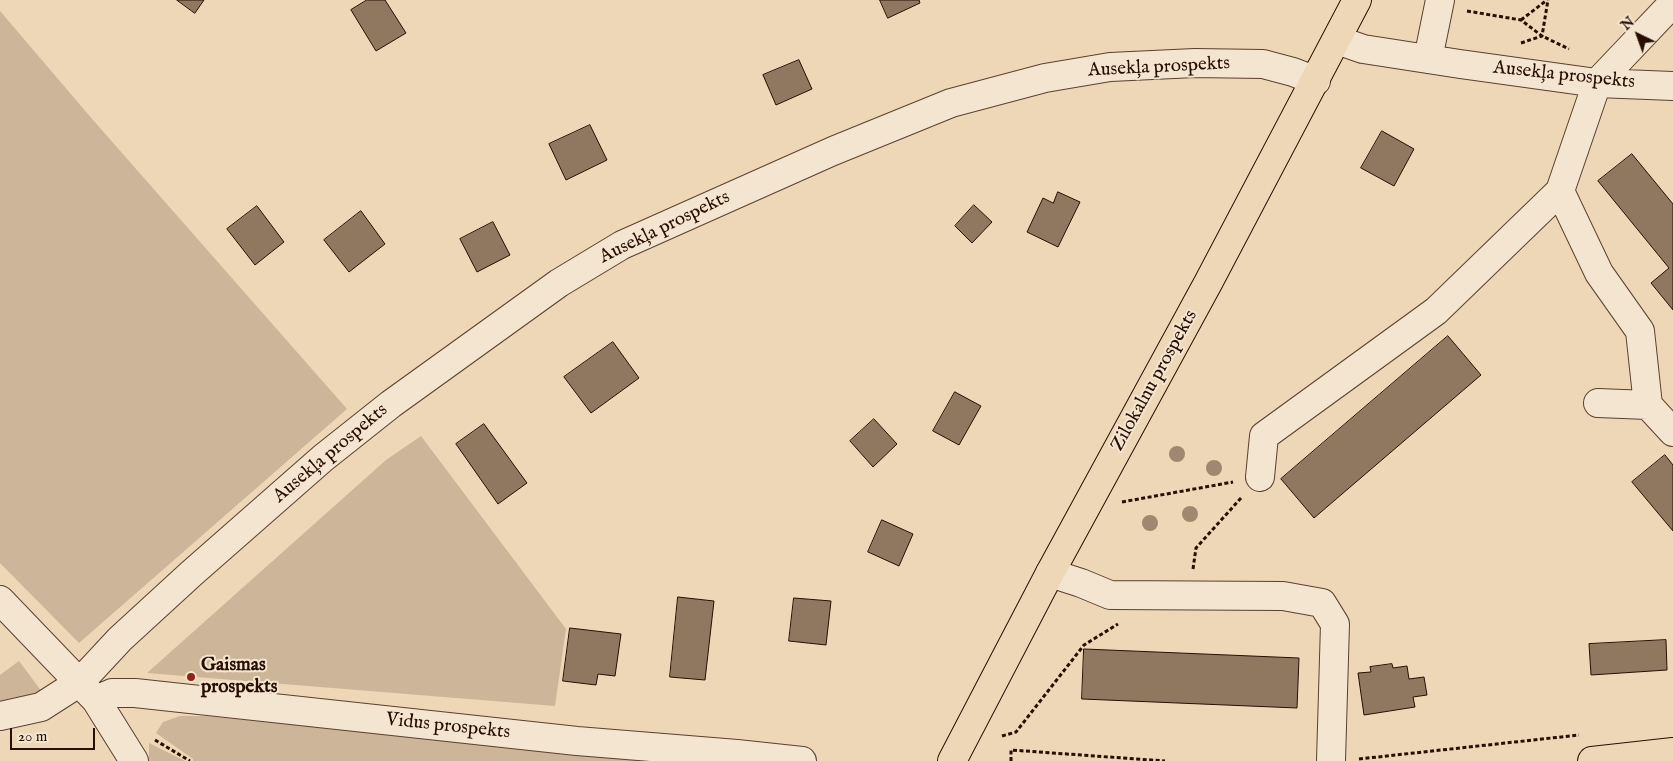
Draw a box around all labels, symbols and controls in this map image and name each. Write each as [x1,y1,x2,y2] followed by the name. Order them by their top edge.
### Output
[1613,10,1663,60] north arrow
[1617,13,1638,35] text: N
[1087,53,1231,83] street label: Ausekļa prospekts
[1492,57,1636,95] street label: Ausekļa prospekts
[596,187,734,269] street label: Ausekļa prospekts
[1107,306,1203,456] street label: Zilokalnu prospekts
[269,400,393,508] street label: Ausekļa prospekts
[201,655,278,699] place label: Gaismas prospekts
[185,671,197,683] marker: Gaismas prospekts
[385,709,511,745] street label: Vidus prospekts
[12,718,98,750] scale bar
[18,727,47,746] text: 20 m

